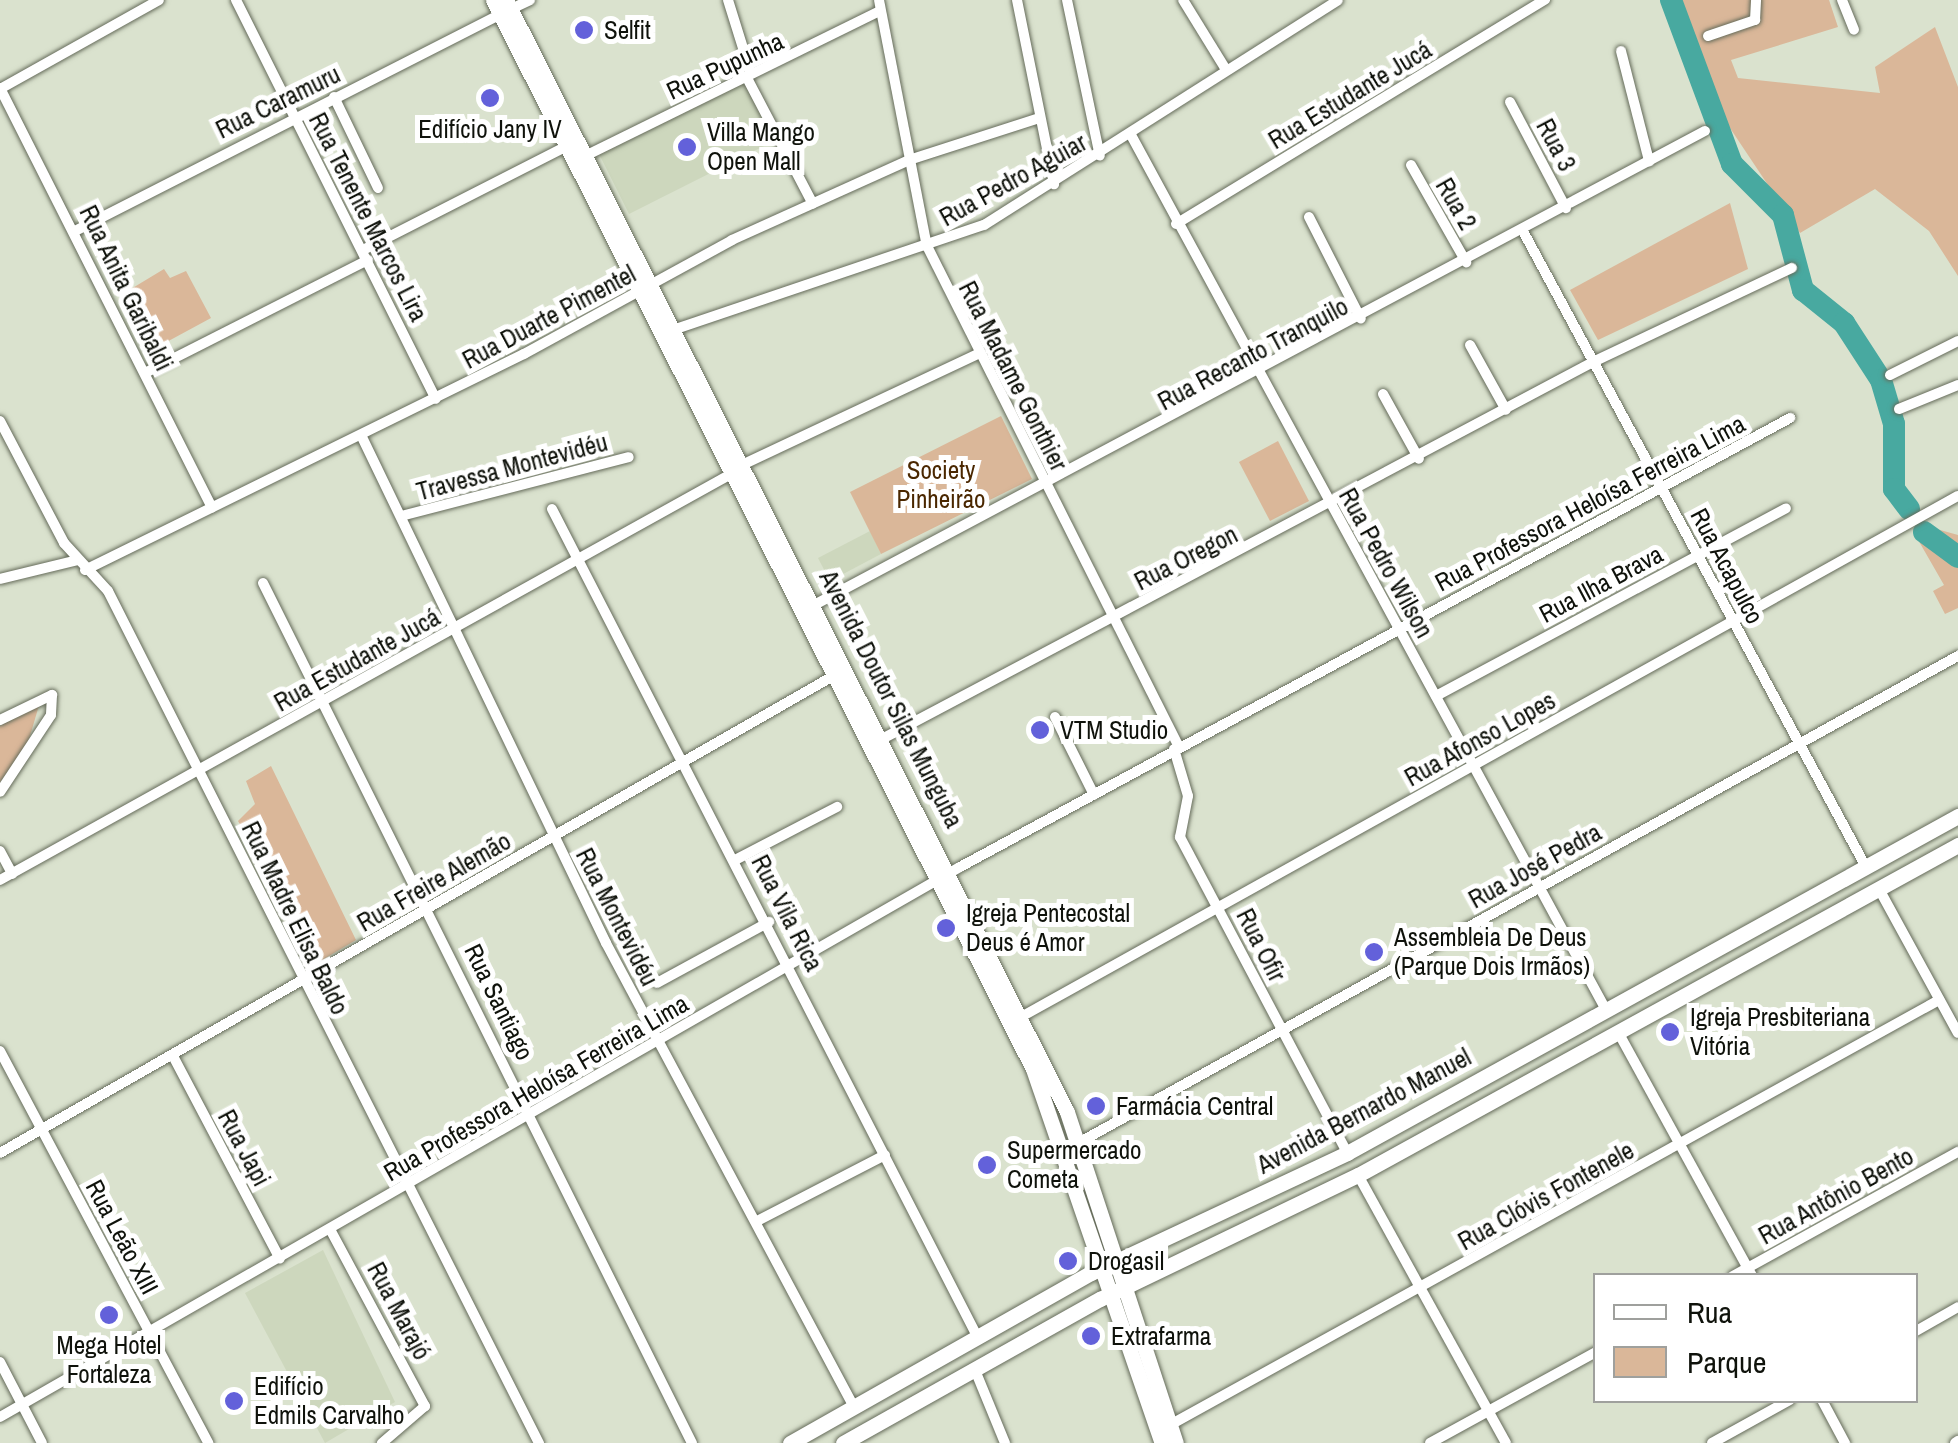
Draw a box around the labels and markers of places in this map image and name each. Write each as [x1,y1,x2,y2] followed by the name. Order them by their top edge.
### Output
[604,15,651,45] place label: Selfit
[573,19,595,41] marker: Selfit
[479,87,501,109] marker: Edifício Jany IV
[418,114,562,144] place label: Edifício Jany IV
[707,118,815,177] place label: Villa Mango Open Mall
[676,136,698,158] marker: Villa Mango Open Mall
[1060,715,1168,745] place label: VTM Studio
[1029,719,1051,741] marker: VTM Studio
[966,899,1130,958] place label: Igreja Pentecostal Deus é Amor
[935,917,957,939] marker: Igreja Pentecostal Deus é Amor
[1394,923,1590,982] place label: Assembleia De Deus (Parque Dois Irmãos)
[1363,941,1385,963] marker: Assembleia De Deus (Parque Dois Irmãos)
[1690,1003,1870,1062] place label: Igreja Presbiteriana Vitória
[1659,1021,1681,1043] marker: Igreja Presbiteriana Vitória
[1116,1091,1273,1121] place label: Farmácia Central
[1085,1095,1107,1117] marker: Farmácia Central
[1007,1136,1141,1195] place label: Supermercado Cometa
[976,1154,998,1176] marker: Supermercado Cometa
[1088,1246,1164,1276] place label: Drogasil
[1057,1250,1079,1272] marker: Drogasil
[98,1304,120,1326] marker: Mega Hotel Fortaleza
[1111,1321,1211,1351] place label: Extrafarma
[1080,1325,1102,1347] marker: Extrafarma
[57,1331,161,1390] place label: Mega Hotel Fortaleza
[254,1372,404,1431] place label: Edifício Edmils Carvalho
[223,1390,245,1412] marker: Edifício Edmils Carvalho

